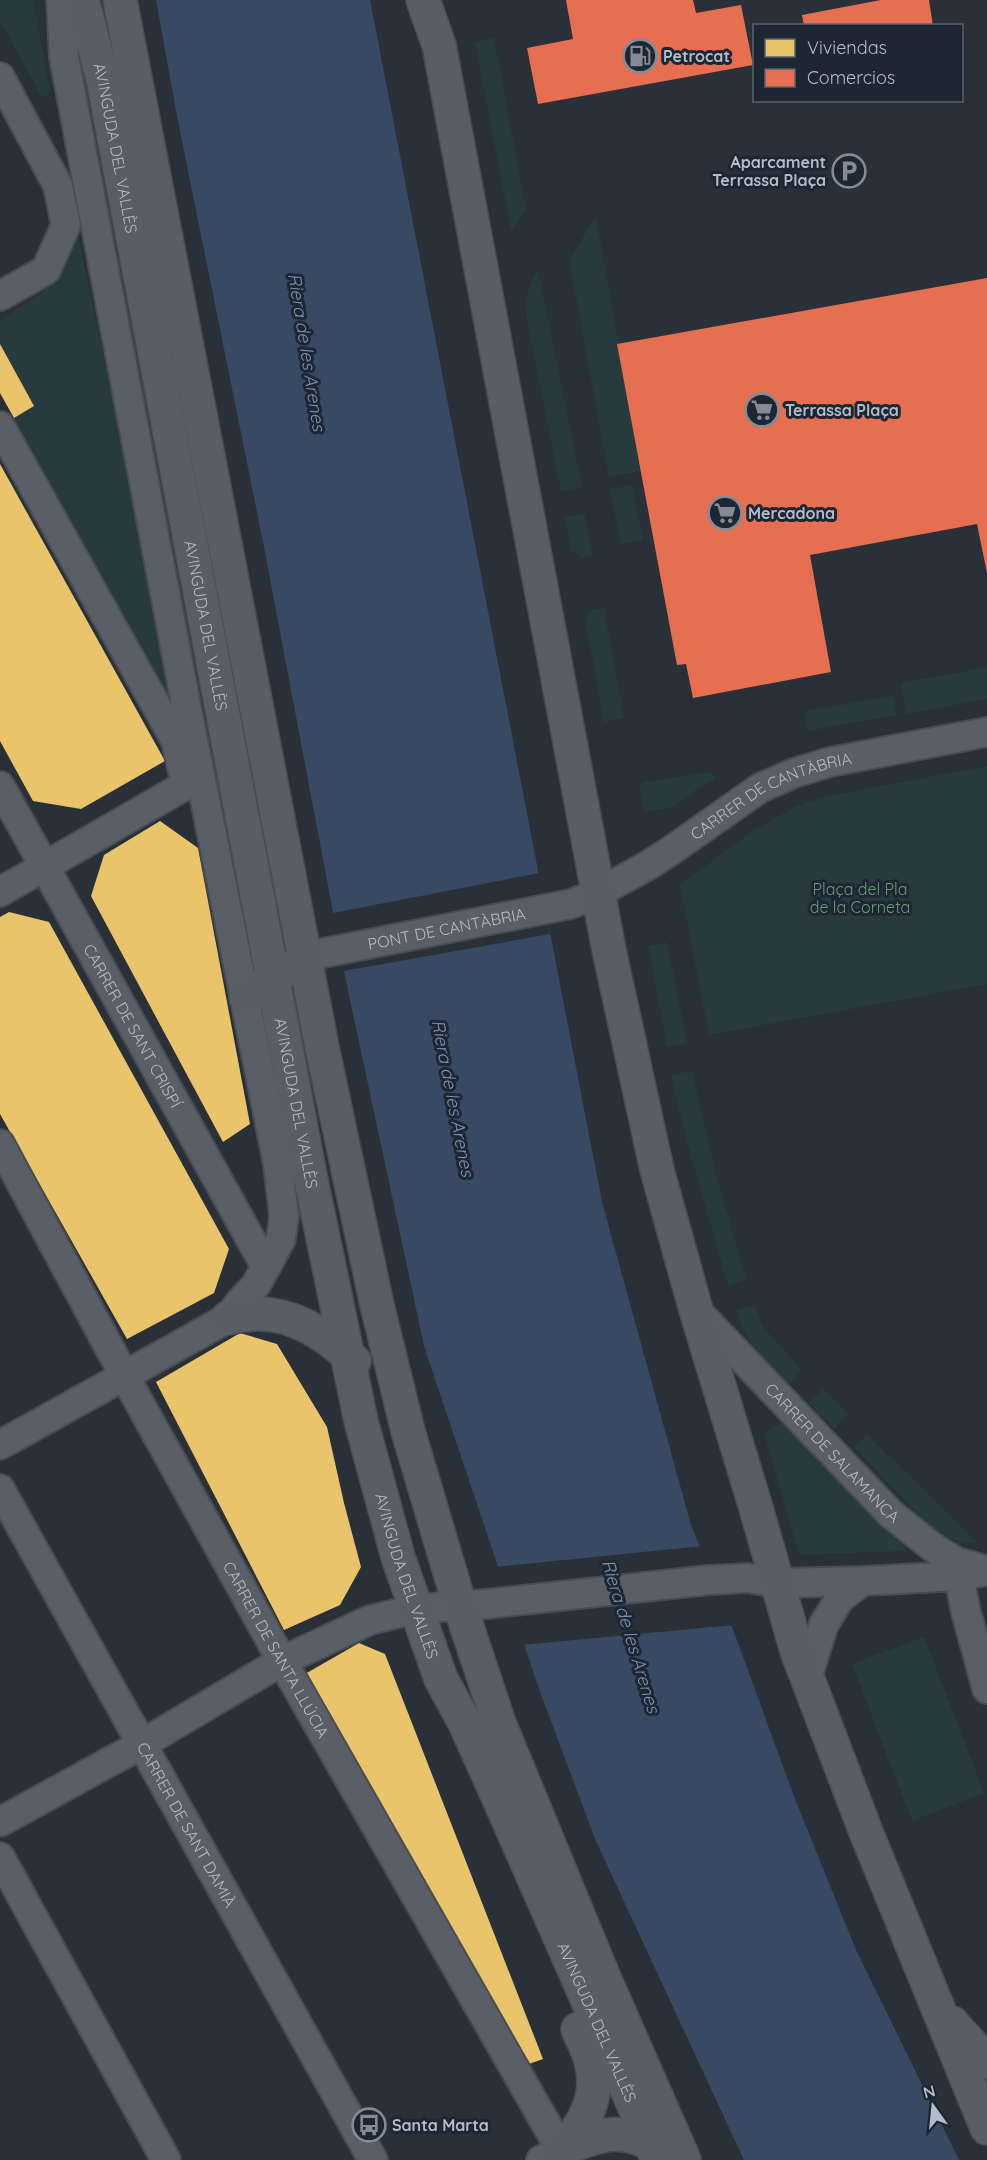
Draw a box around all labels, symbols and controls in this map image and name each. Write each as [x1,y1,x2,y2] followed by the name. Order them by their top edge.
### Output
[753,24,963,102] legend
[807,36,887,59] text: Viviendas
[622,38,658,74] fuel station icon: Petrocat
[663,46,730,66] place label: Petrocat
[89,61,142,235] street label: AVINGUDA DEL VALLÈS
[807,66,895,89] text: Comercios
[712,152,826,190] place label: Aparcament Terrassa Plaça
[831,153,867,189] parking icon: Aparcament Terrassa Plaça
[283,271,331,434] water label: Riera de les Arenes
[744,392,780,428] supermarket icon: Terrassa Plaça
[785,400,899,420] place label: Terrassa Plaça
[707,495,743,531] supermarket icon: Mercadona
[748,503,835,523] place label: Mercadona
[180,539,232,712] street label: AVINGUDA DEL VALLÈS
[686,748,853,844] street label: CARRER DE CANTÀBRIA
[810,879,910,917] park label: Plaça del Pla de la Corneta
[366,903,527,954] street label: PONT DE CANTÀBRIA
[79,940,186,1112] street label: CARRER DE SANT CRISPÍ
[271,1016,323,1190] street label: AVINGUDA DEL VALLÈS
[426,1018,480,1180] water label: Riera de les Arenes
[761,1379,904,1527] street label: CARRER DE SALAMANCA
[371,1491,443,1661] street label: AVINGUDA DEL VALLÈS
[597,1556,666,1717] water label: Riera de les Arenes
[219,1558,334,1741] street label: CARRER DE SANTA LLÚCIA
[133,1739,240,1911] street label: CARRER DE SANT DAMIÀ
[553,1939,641,2105] street label: AVINGUDA DEL VALLÈS
[903,2076,963,2136] north arrow
[921,2080,937,2103] text: N
[351,2107,387,2143] bus stop icon: Santa Marta
[392,2115,489,2135] place label: Santa Marta

